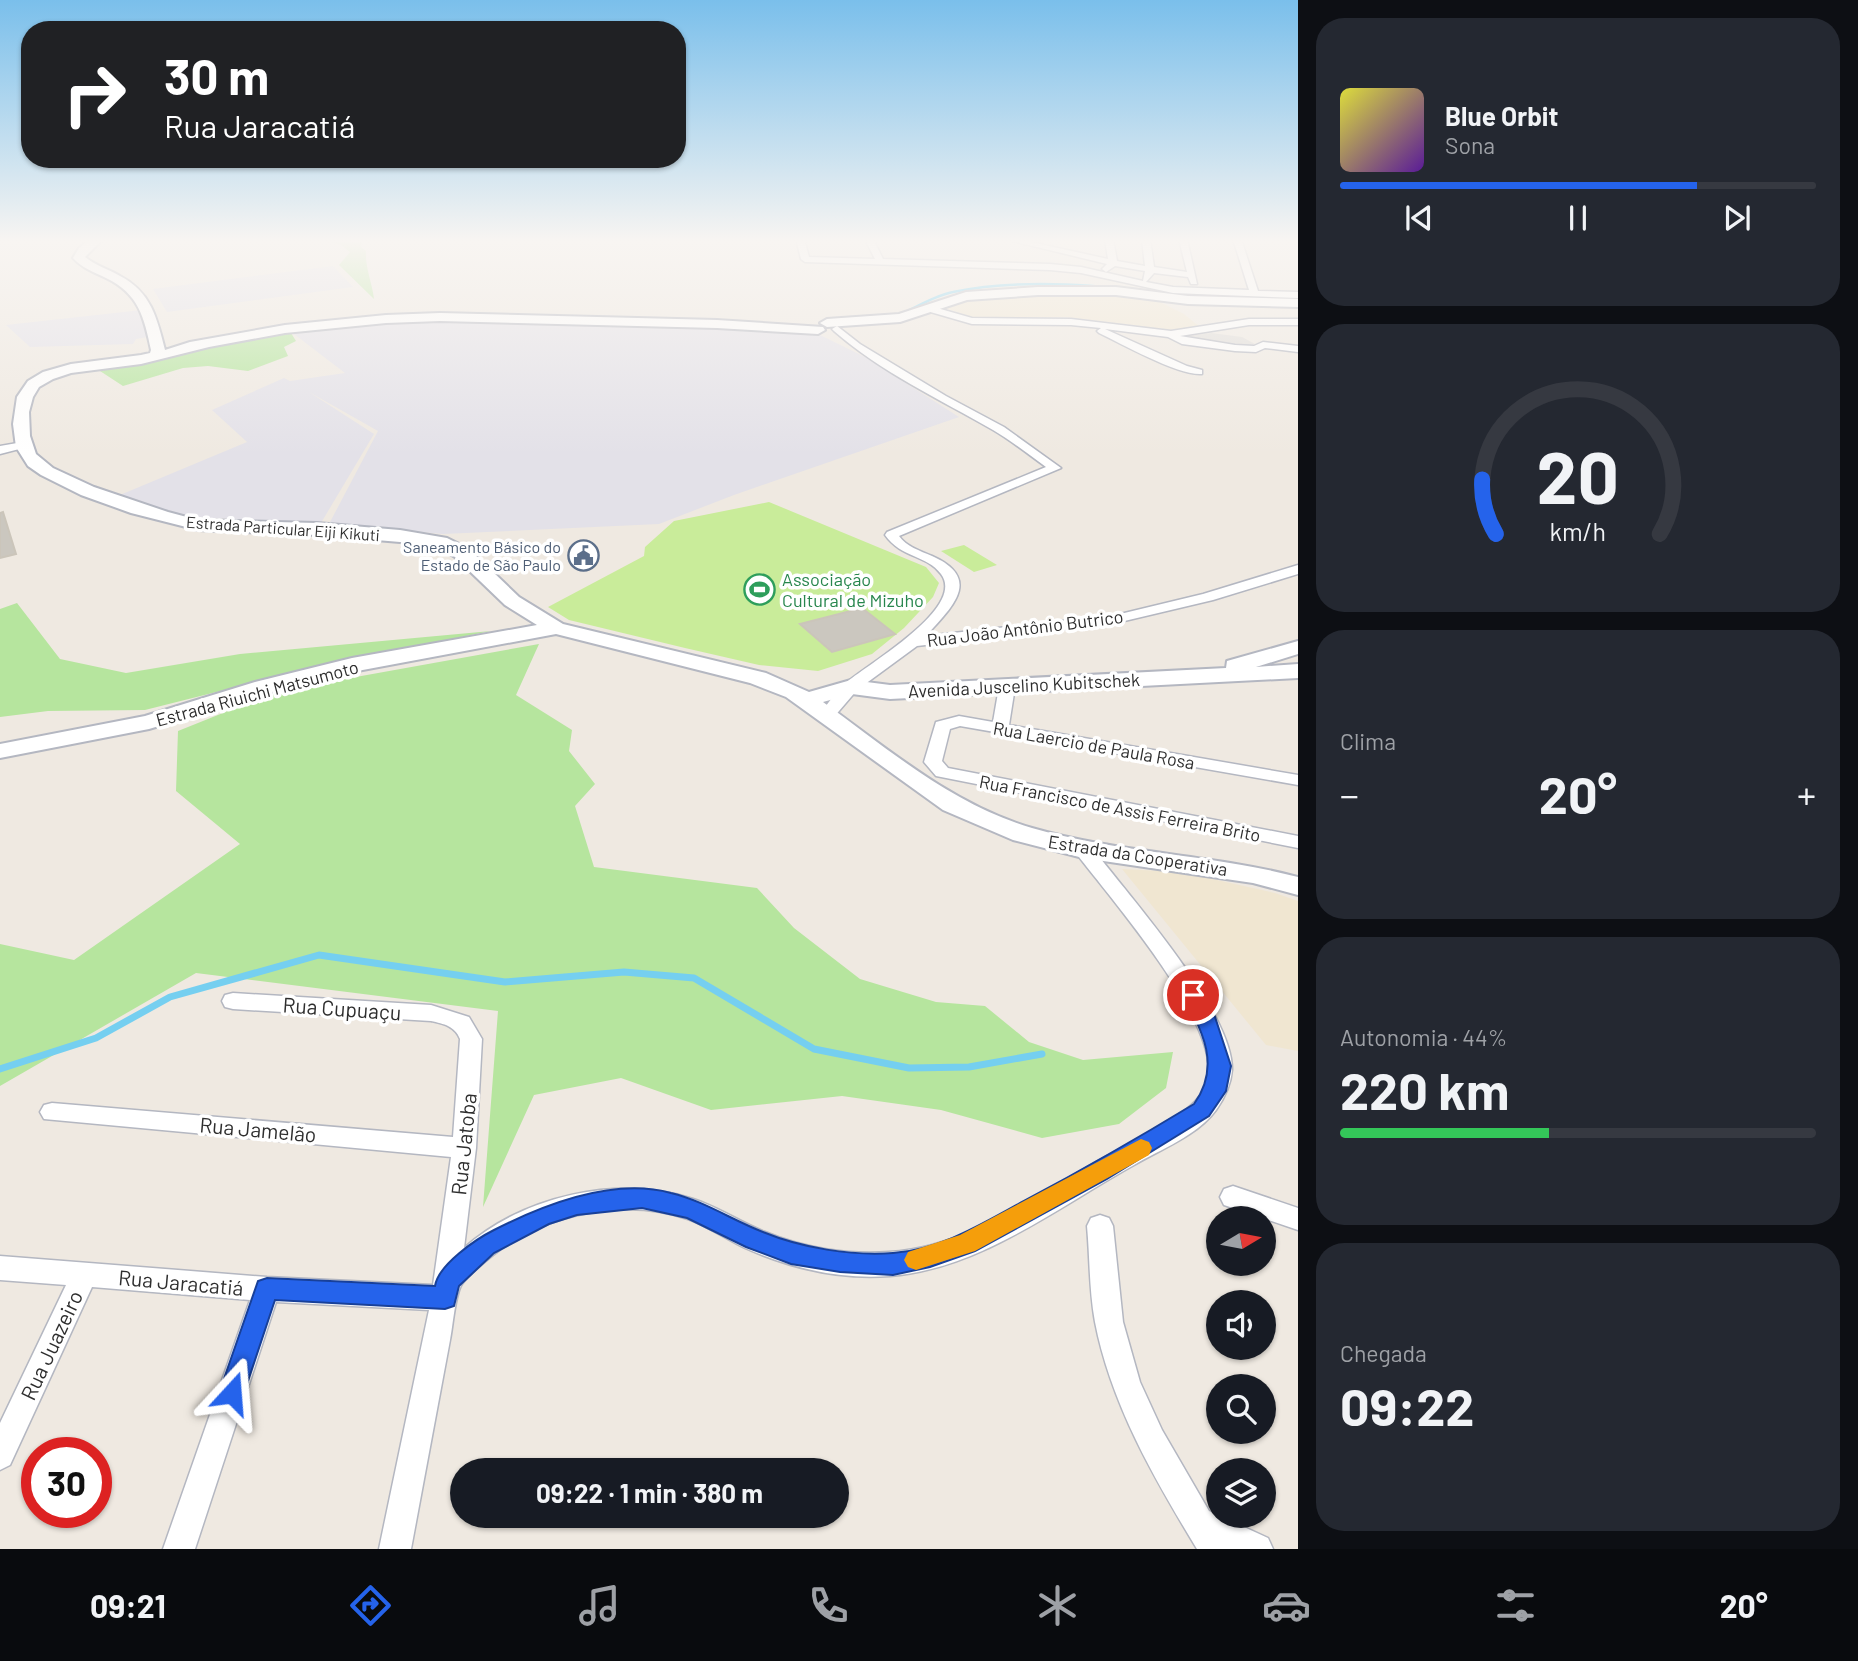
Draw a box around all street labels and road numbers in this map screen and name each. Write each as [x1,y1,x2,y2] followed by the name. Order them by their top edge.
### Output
[186,512,380,544] street label: Estrada Particular Eiji Kikuti
[925,605,1125,651] street label: Rua João Antônio Butrico
[153,655,361,731] street label: Estrada Riuichi Matsumoto
[907,668,1141,702] street label: Avenida Juscelino Kubitschek
[991,716,1197,774] street label: Rua Laercio de Paula Rosa
[977,770,1263,846] street label: Rua Francisco de Assis Ferreira Brito
[1047,830,1229,880] street label: Estrada da Cooperativa
[282,991,402,1025] street label: Rua Cupuaçu
[445,1092,481,1196] street label: Rua Jatoba
[199,1111,317,1147] street label: Rua Jamelão
[117,1264,245,1300] street label: Rua Jaracatiá
[15,1286,87,1404] street label: Rua Juazeiro

